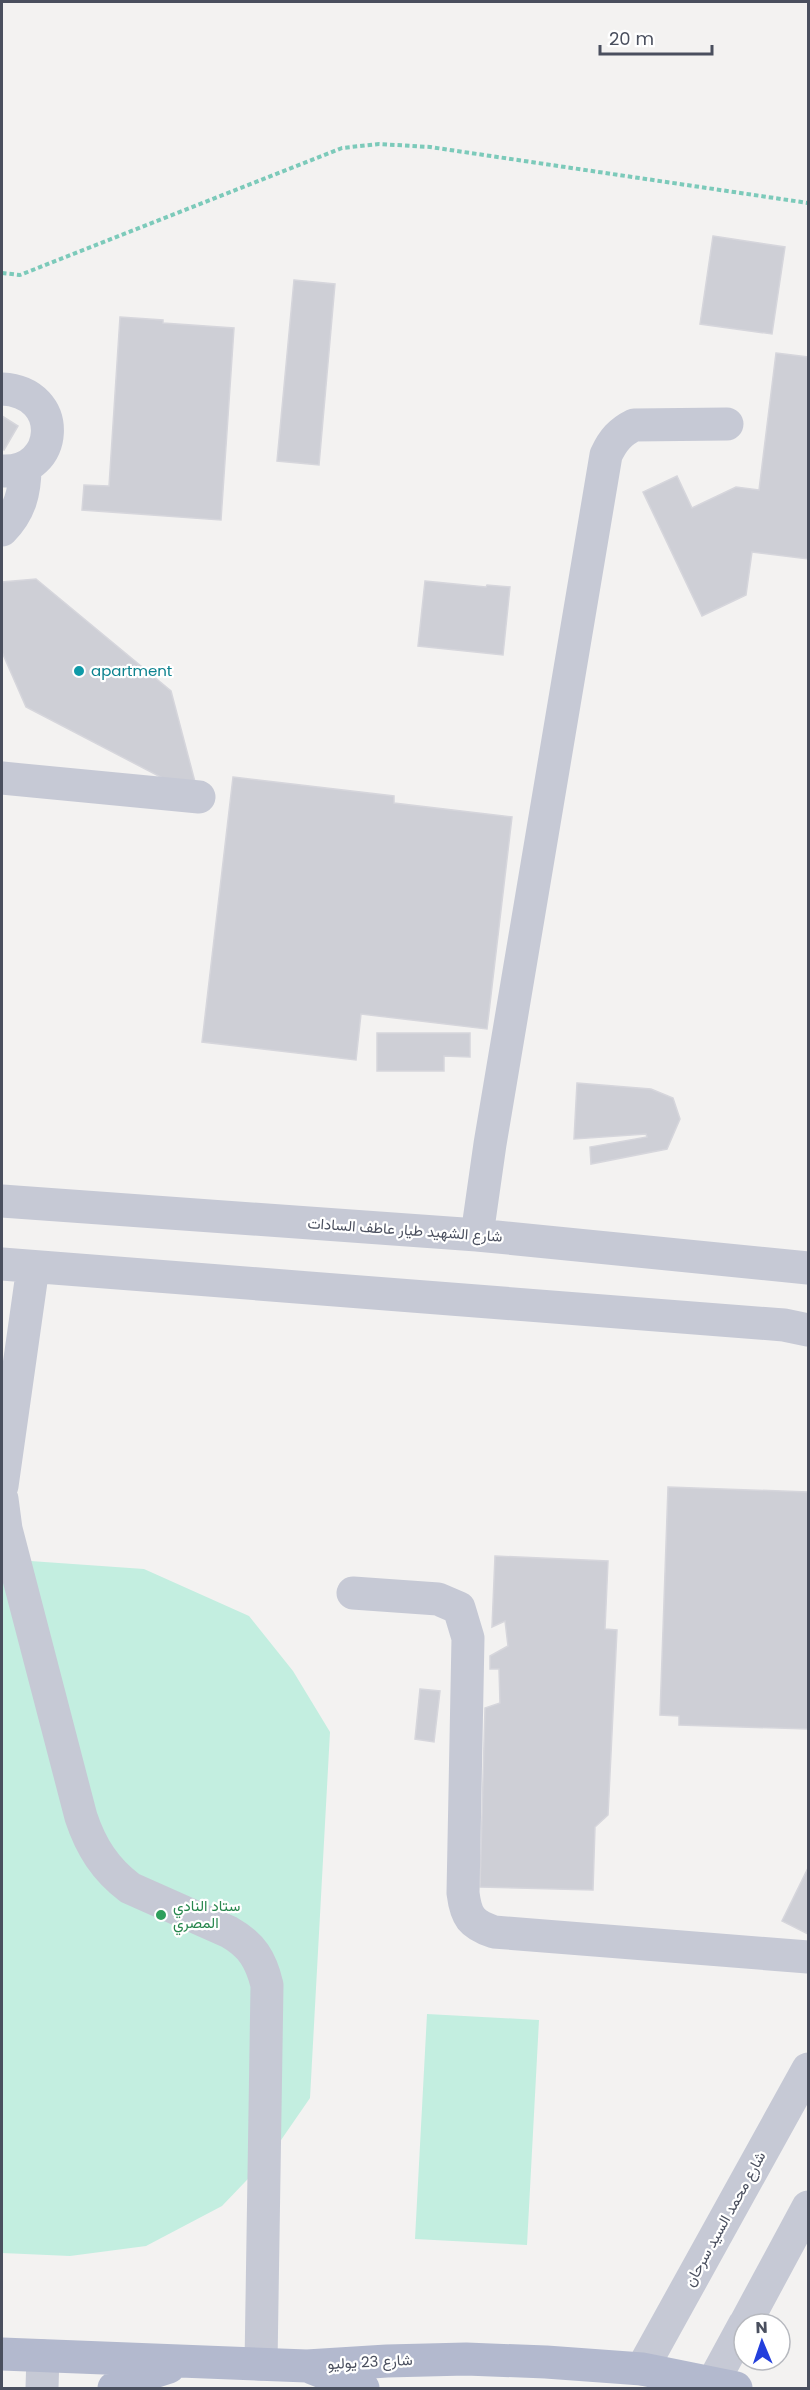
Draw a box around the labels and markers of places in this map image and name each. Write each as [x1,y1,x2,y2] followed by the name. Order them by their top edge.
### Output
[91,660,172,681] place label: apartment
[72,664,86,678] marker: apartment
[173,1895,240,1936] place label: ستاد النادي المصري
[154,1908,168,1922] marker: ستاد النادي المصري

